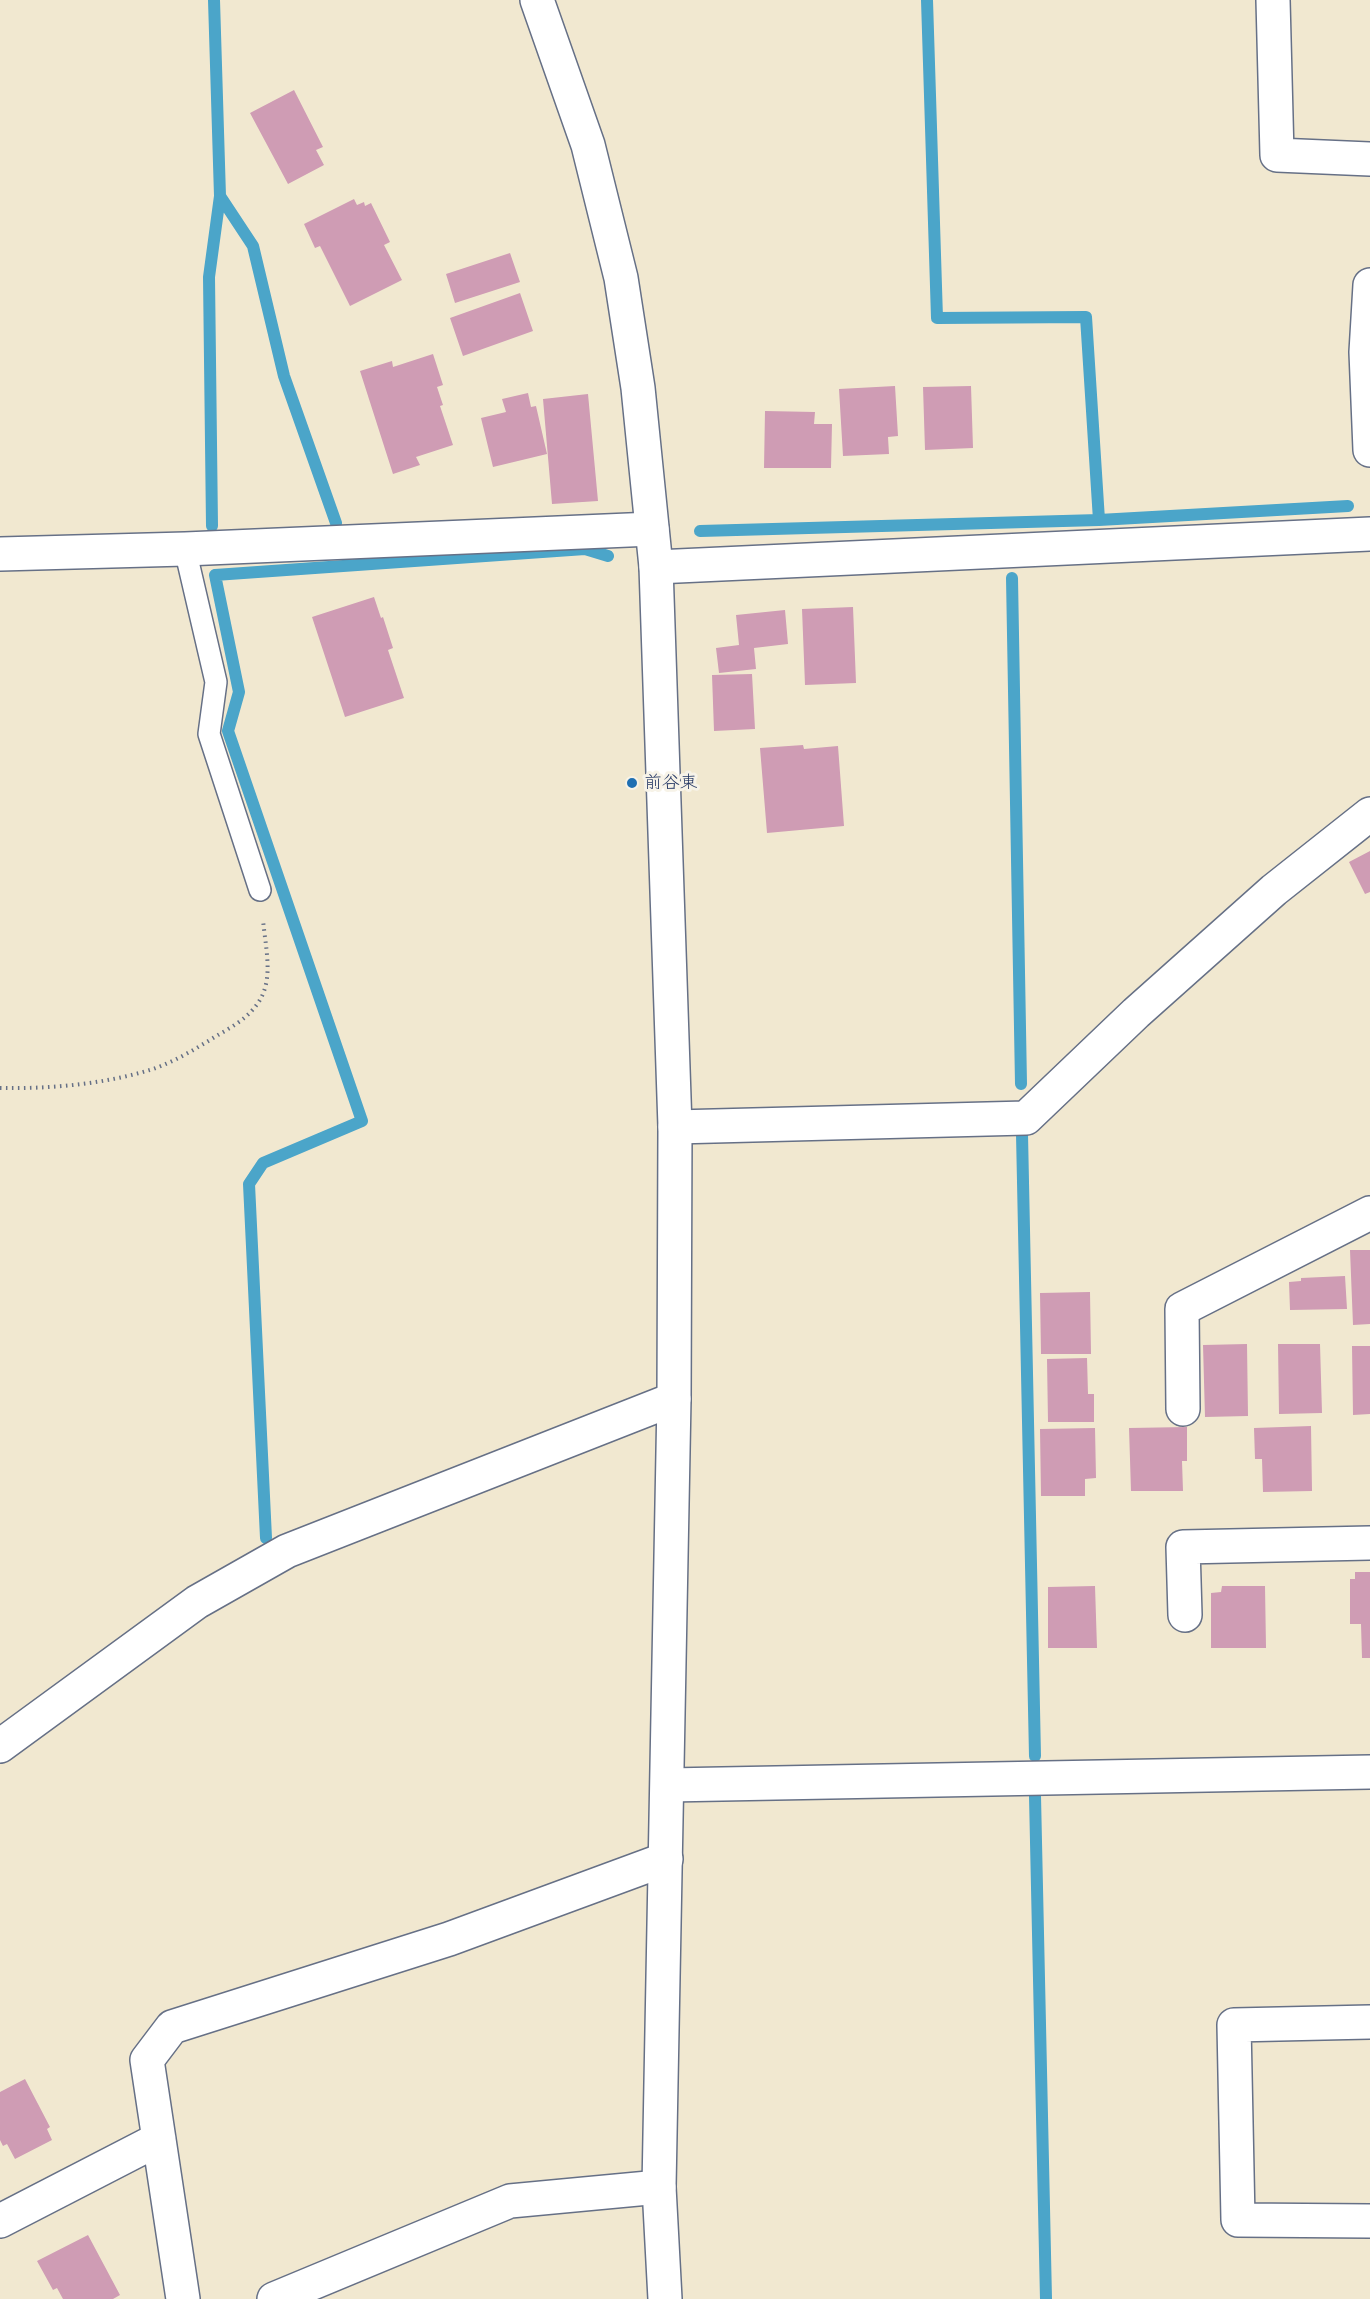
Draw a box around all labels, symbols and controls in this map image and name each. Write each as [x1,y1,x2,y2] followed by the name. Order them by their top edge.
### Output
[644,772,698,794] place label: 前谷東
[625,776,639,790] marker: 前谷東

